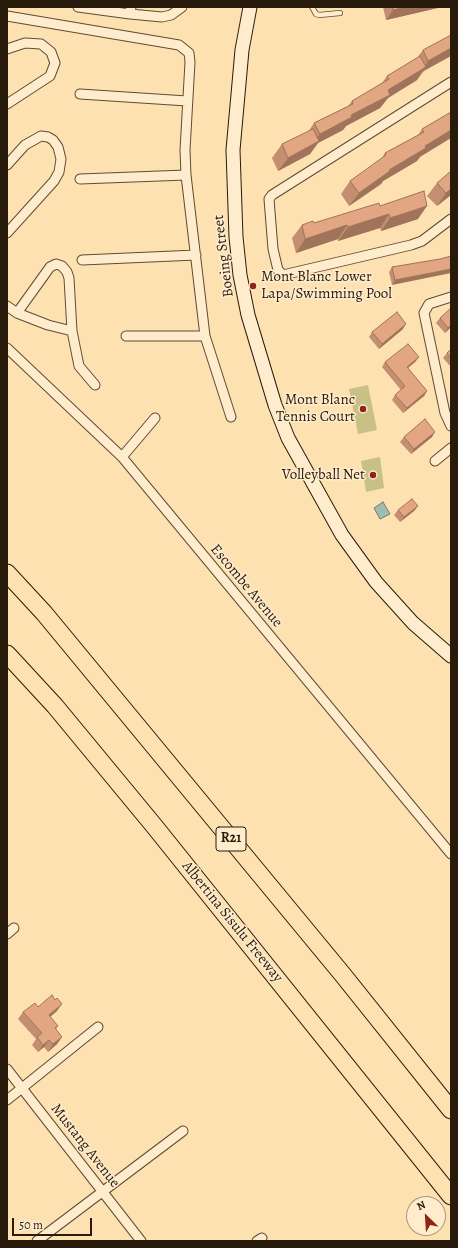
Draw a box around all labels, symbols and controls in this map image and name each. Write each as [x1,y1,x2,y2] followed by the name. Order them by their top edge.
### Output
[210,214,238,298] street label: Boeing Street
[261,268,392,303] place label: Mont Blanc Lower Lapa/Swimming Pool
[248,281,258,291] marker: Mont Blanc Lower Lapa/Swimming Pool
[276,391,355,426] place label: Mont Blanc Tennis Court
[358,404,368,414] marker: Mont Blanc Tennis Court
[282,466,365,484] place label: Volleyball Net
[368,470,378,480] marker: Volleyball Net
[206,541,286,631] street label: Escombe Avenue
[216,827,246,851] road number: R21
[178,858,286,986] street label: Albertina Sisulu Freeway
[47,1100,123,1192] street label: Mustang Avenue
[406,1196,446,1236] north arrow
[414,1197,428,1214] text: N
[14,1210,94,1236] scale bar
[19,1217,43,1233] text: 50 m

